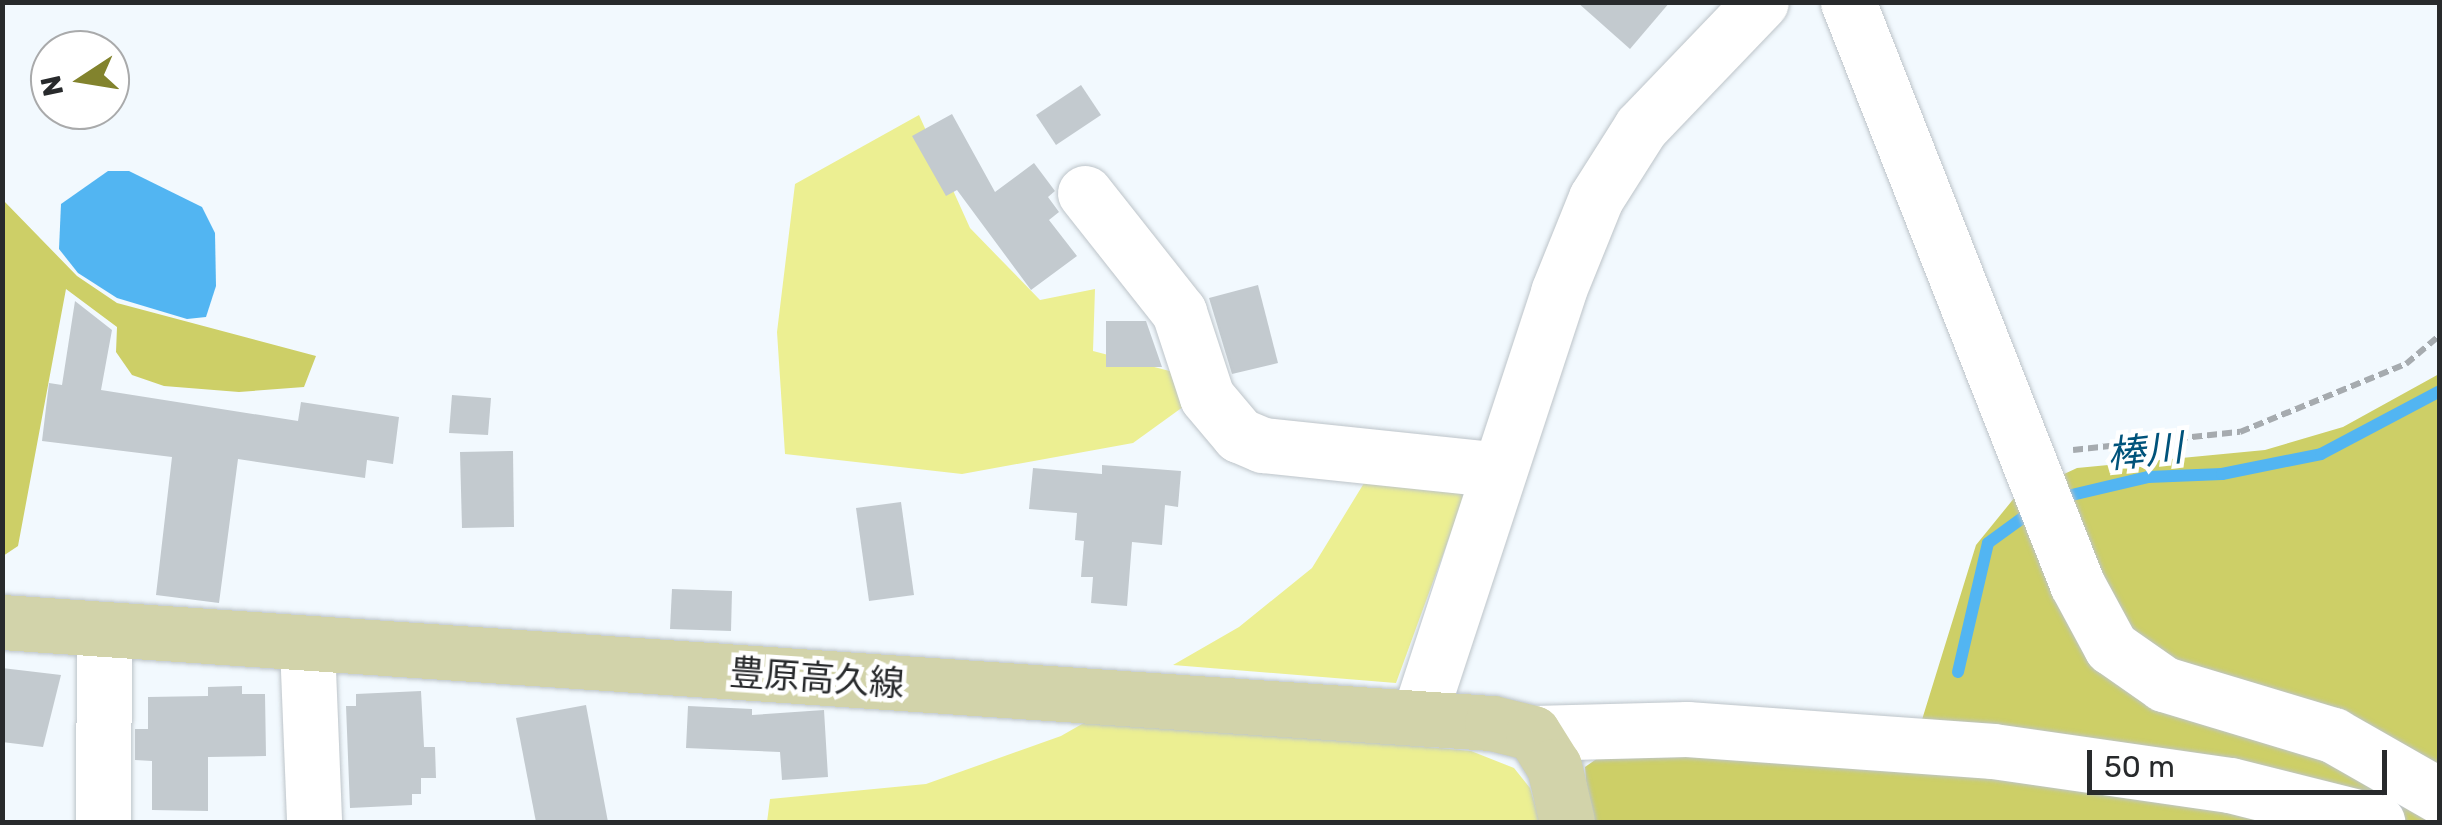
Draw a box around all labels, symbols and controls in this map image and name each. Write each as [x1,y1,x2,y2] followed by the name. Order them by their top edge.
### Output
[30,30,130,130] north arrow
[34,73,70,99] text: N
[2105,425,2185,479] water label: 棒川
[728,651,906,705] street label: 豊原高久線
[2092,730,2392,792] scale bar
[2104,749,2175,785] text: 50 m

